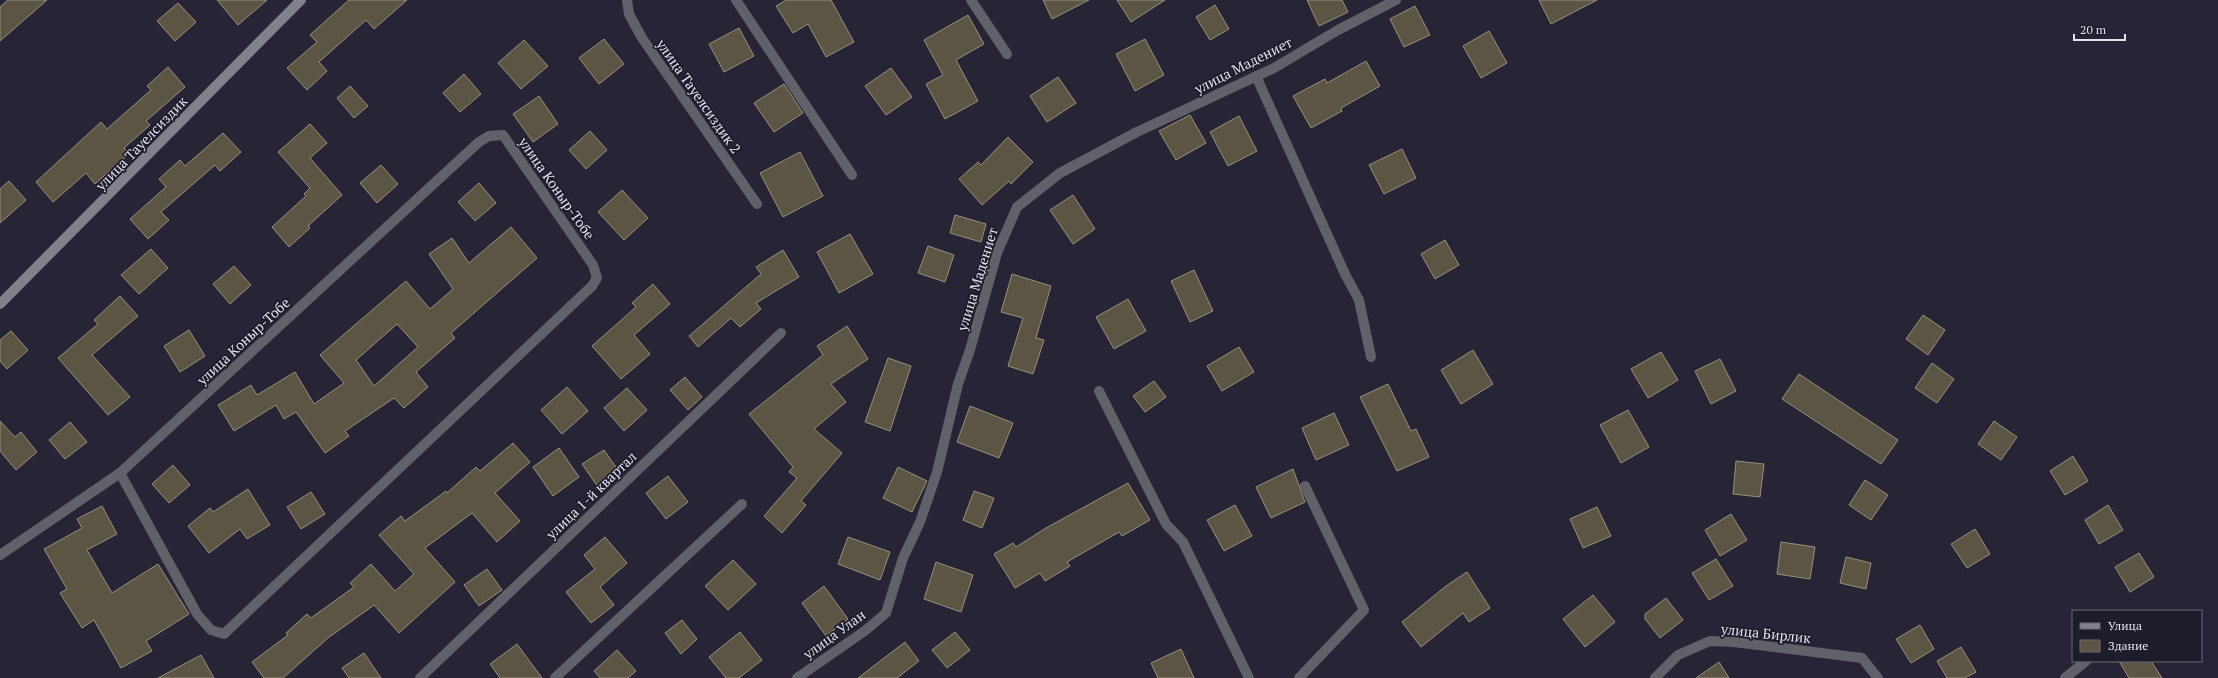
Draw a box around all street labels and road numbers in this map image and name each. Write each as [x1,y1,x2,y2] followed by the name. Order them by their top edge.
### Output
[1190,32,1295,98] street label: улица Мадениет
[652,34,746,157] street label: улица Тауелсиздик 2
[90,91,191,195] street label: улица Тауелсиздик
[514,132,599,243] street label: улица Коныр-Тобе
[952,225,1002,334] street label: улица Мадениет
[192,293,294,390] street label: улица Коныр-Тобе
[541,447,641,544] street label: улица 1-й квартал
[798,605,869,664] street label: улица Улан
[1719,619,1812,647] street label: улица Бирлик

